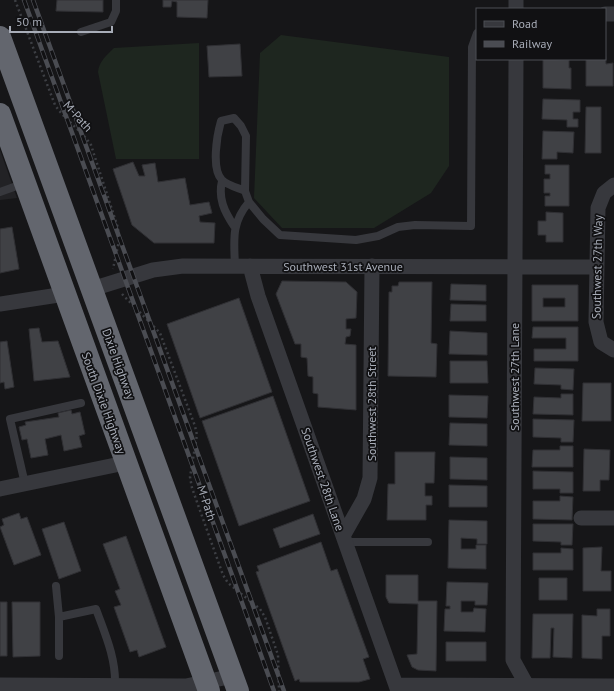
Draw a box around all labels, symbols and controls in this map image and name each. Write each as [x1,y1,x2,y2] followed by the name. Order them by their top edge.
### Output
[10,8,112,34] scale bar
[476,8,606,60] legend
[16,14,42,29] text: 50 m
[512,16,537,31] text: Road
[512,36,552,51] text: Railway
[60,97,96,135] street label: M-Path
[589,214,605,319] street label: Southwest 27th Way
[283,259,403,274] street label: Southwest 31st Avenue
[507,323,522,431] street label: Southwest 27th Lane
[99,326,139,402] street label: Dixie Highway
[364,347,379,461] street label: Southwest 28th Street
[79,350,130,456] street label: South Dixie Highway
[298,425,348,533] street label: Southwest 28th Lane
[194,483,220,523] street label: M-Path

